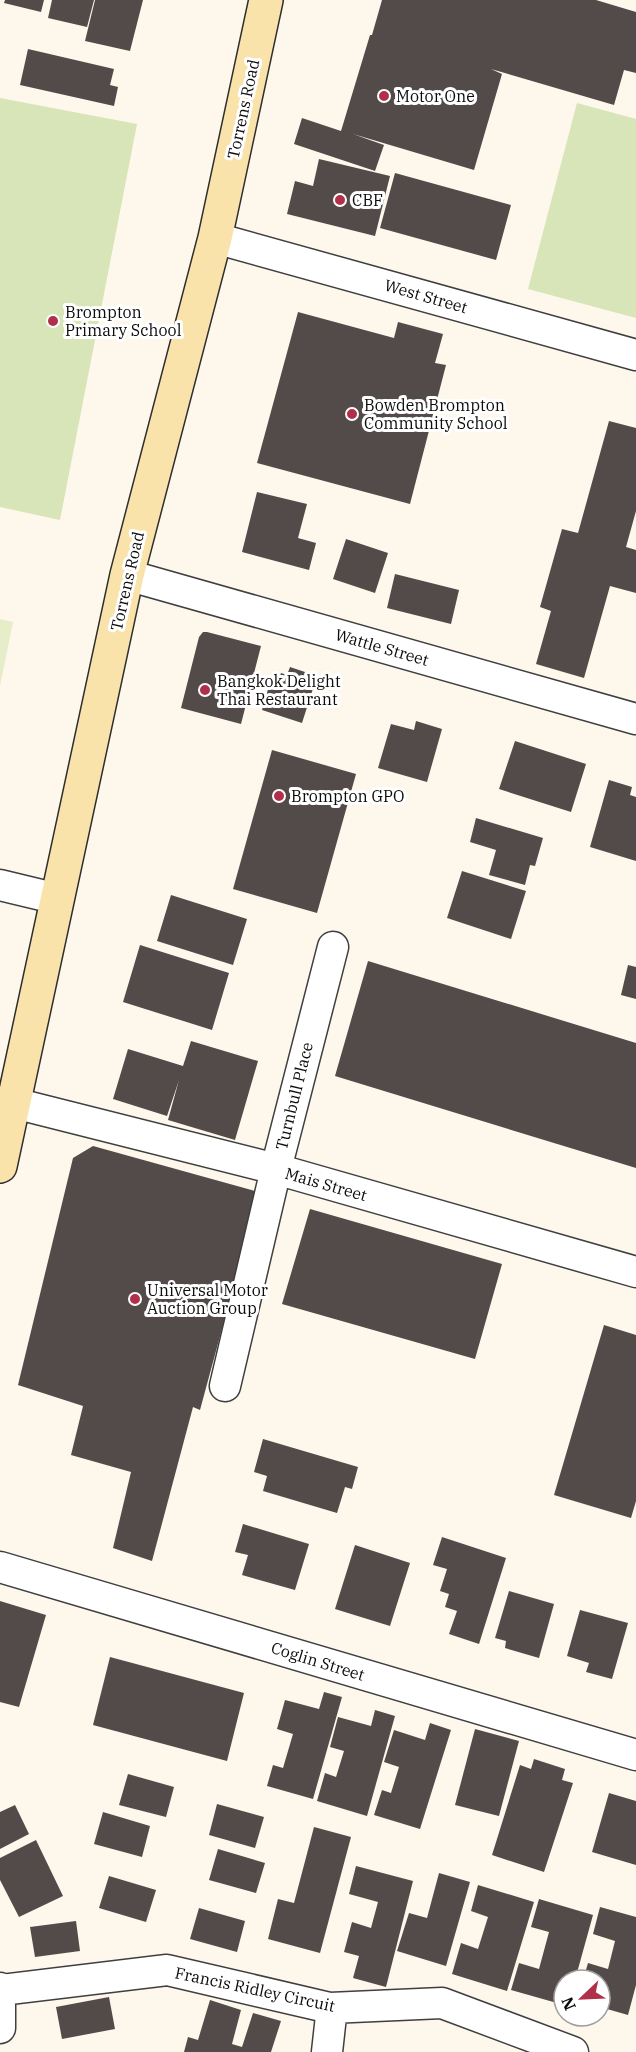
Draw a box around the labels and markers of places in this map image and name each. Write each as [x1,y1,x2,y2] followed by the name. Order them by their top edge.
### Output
[396,86,475,106] place label: Motor One
[377,89,391,103] marker: Motor One
[352,190,383,210] place label: CBF
[333,193,347,207] marker: CBF
[65,302,182,340] place label: Brompton Primary School
[46,314,60,328] marker: Brompton Primary School
[364,395,508,433] place label: Bowden Brompton Community School
[345,407,359,421] marker: Bowden Brompton Community School
[217,671,341,709] place label: Bangkok Delight Thai Restaurant
[198,683,212,697] marker: Bangkok Delight Thai Restaurant
[291,786,405,806] place label: Brompton GPO
[272,789,286,803] marker: Brompton GPO
[147,1280,268,1318] place label: Universal Motor Auction Group
[128,1292,142,1306] marker: Universal Motor Auction Group

